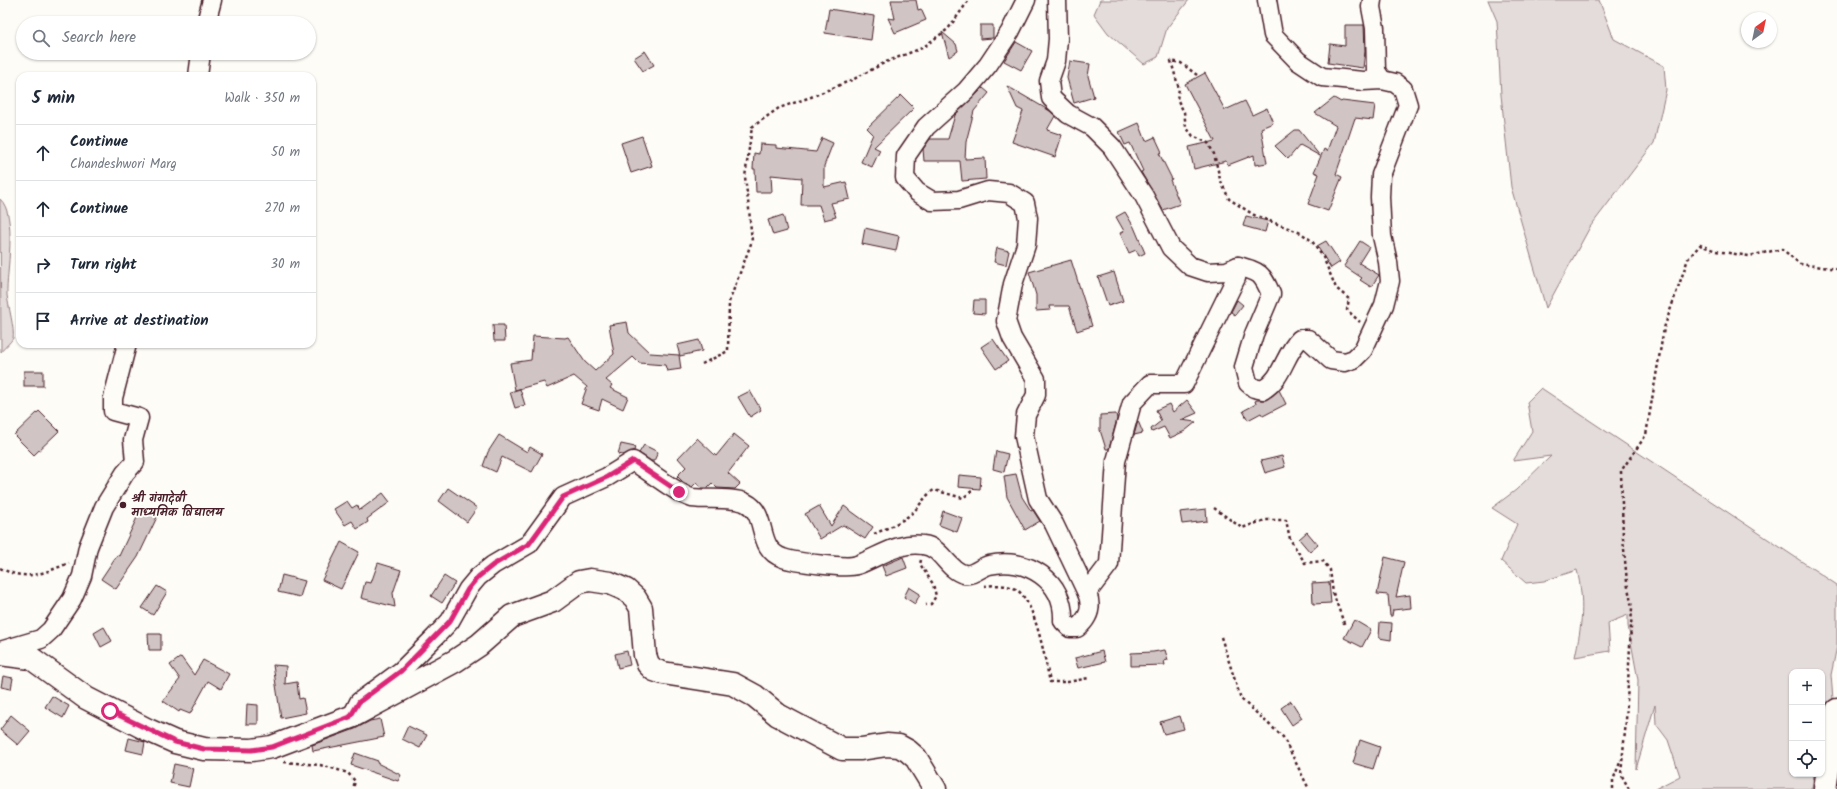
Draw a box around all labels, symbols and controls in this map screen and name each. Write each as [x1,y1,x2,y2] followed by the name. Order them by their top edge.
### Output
[1741,12,1777,48] north arrow
[16,16,316,60] search box
[62,26,136,50] text: Search here
[30,27,52,49] icon: search
[32,85,75,112] text: 5 min
[224,88,300,109] text: Walk · 350 m
[70,130,128,154] text: Continue
[32,142,54,164] icon: ahead
[271,142,300,163] text: 50 m
[70,154,177,175] text: Chandeshwori Marg
[70,197,128,221] text: Continue
[32,198,54,220] icon: ahead
[264,198,300,219] text: 270 m
[70,253,137,277] text: Turn right
[32,254,54,276] icon: right
[271,254,300,275] text: 30 m
[70,309,209,333] text: Arrive at destination
[32,310,54,332] icon: arrive
[670,483,688,501] route end
[131,489,226,522] place label: श्री गंगादेवी माध्यमिक विद्यालय
[118,500,128,510] marker: श्री गंगादेवी माध्यमिक विद्यालय
[1789,669,1825,777] map controls
[1789,669,1825,705] button: +
[101,702,119,720] route start
[1789,705,1825,741] button: −
[1789,741,1825,777] button: locate

